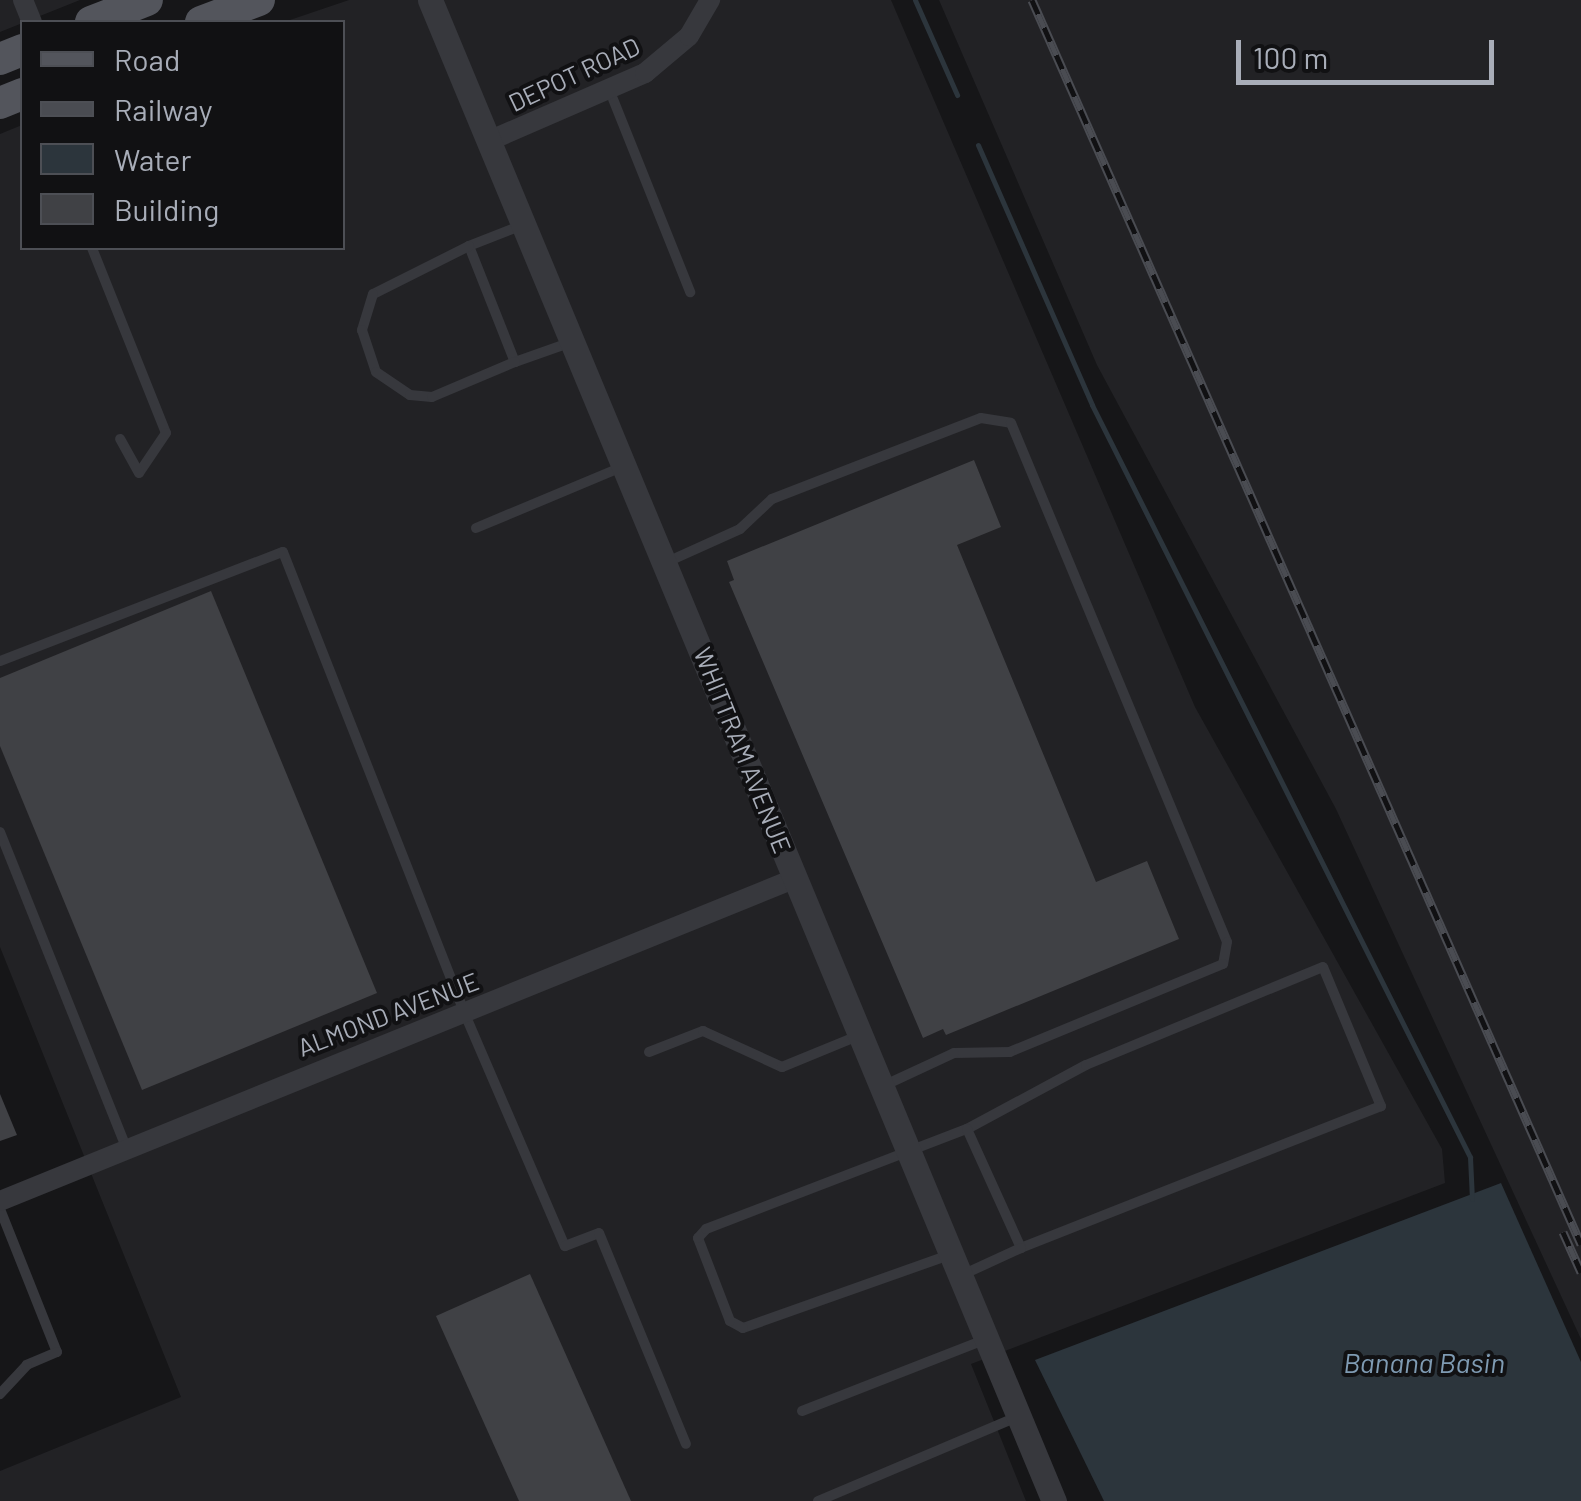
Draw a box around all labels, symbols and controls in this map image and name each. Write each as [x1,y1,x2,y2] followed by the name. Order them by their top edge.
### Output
[20,20,345,250] legend
[1241,20,1498,82] scale bar
[504,31,644,117] street label: DEPOT ROAD
[1253,39,1328,75] text: 100 m
[114,41,180,77] text: Road
[114,91,213,127] text: Railway
[114,141,192,177] text: Water
[114,191,219,227] text: Building
[688,643,798,857] street label: WHITTRAM AVENUE
[293,966,483,1062] street label: ALMOND AVENUE
[1343,1345,1505,1379] water label: Banana Basin

